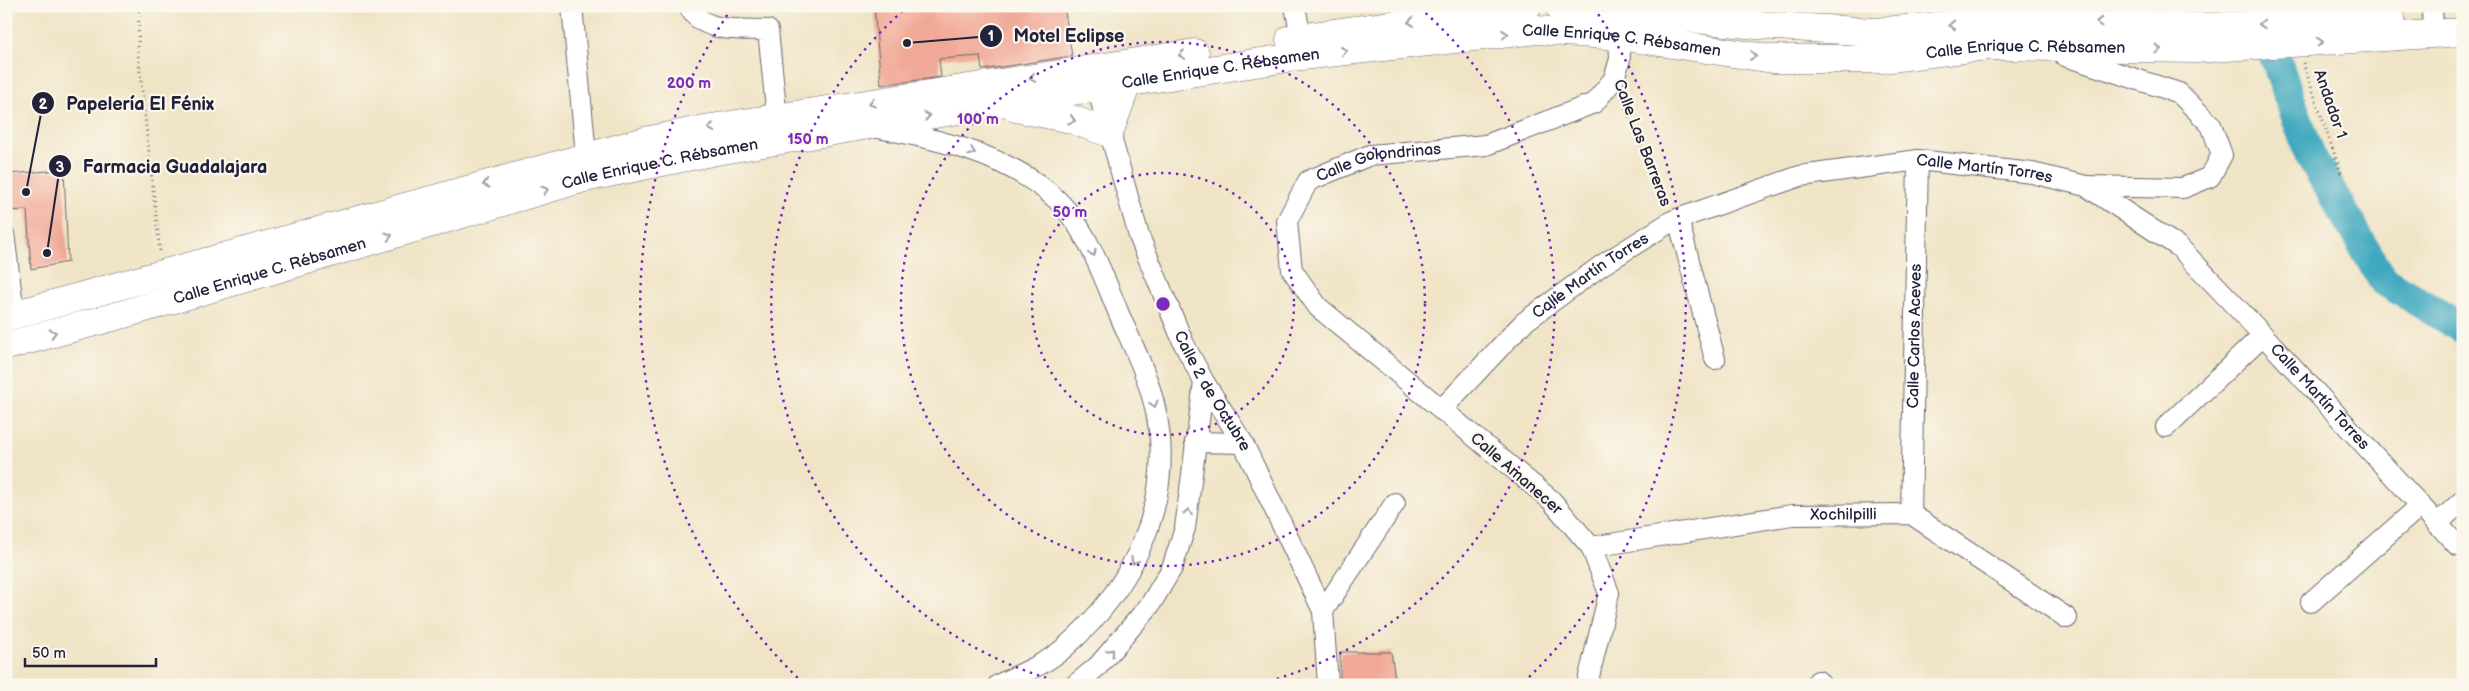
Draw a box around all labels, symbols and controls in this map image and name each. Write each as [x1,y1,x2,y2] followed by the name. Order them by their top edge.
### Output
[1406,17,1415,27] one-way arrow
[2095,17,2103,28] one-way arrow
[1947,19,1955,30] one-way arrow
[2257,19,2265,30] one-way arrow
[978,20,1134,53] callout: Motel Eclipse
[1521,20,1722,61] street label: Calle Enrique C. Rébsamen
[1014,26,1124,47] text: Motel Eclipse
[988,27,994,46] text: 1
[1502,29,1510,40] one-way arrow
[1925,36,2126,63] street label: Calle Enrique C. Rébsamen
[2317,36,2325,47] one-way arrow
[2154,44,2162,54] one-way arrow
[1120,45,1321,93] street label: Calle Enrique C. Rébsamen
[1340,46,1348,57] one-way arrow
[1178,49,1186,60] one-way arrow
[1749,51,1758,61] one-way arrow
[2309,67,2351,141] street label: Andador 1
[1028,72,1037,82] one-way arrow
[667,74,711,93] text: 200 m
[1609,77,1675,209] street label: Calle Las Barreras
[31,87,224,120] callout: Papelería El Fénix
[66,94,214,115] text: Papelería El Fénix
[39,95,48,114] text: 2
[868,98,876,108] one-way arrow
[957,110,999,129] text: 100 m
[923,111,931,121] one-way arrow
[1067,114,1076,124] one-way arrow
[707,122,715,133] one-way arrow
[787,130,829,149] text: 150 m
[559,135,759,194] street label: Calle Enrique C. Rébsamen
[1313,139,1442,186] street label: Calle Golondrinas
[968,146,976,156] one-way arrow
[48,150,277,183] callout: Farmacia Guadalajara
[1915,150,2055,187] street label: Calle Martín Torres
[83,157,267,178] text: Farmacia Guadalajara
[56,158,65,177] text: 3
[482,178,490,188] one-way arrow
[540,186,548,196] one-way arrow
[1053,203,1088,222] text: 50 m
[1528,229,1652,323] street label: Calle Martín Torres
[384,231,393,242] one-way arrow
[171,234,368,308] street label: Calle Enrique C. Rébsamen
[1087,248,1097,257] one-way arrow
[1904,263,1925,409] street label: Calle Carlos Aceves
[1154,295,1172,313] centre of rings
[1170,328,1255,454] street label: Calle 2 de Octubre
[49,329,57,339] one-way arrow
[2266,340,2374,454] street label: Calle Martín Torres
[1148,399,1159,408] one-way arrow
[1466,429,1566,519] street label: Calle Amanecer
[1809,505,1877,524] street label: Xochilpilli
[1182,508,1193,516] one-way arrow
[1131,556,1141,565] one-way arrow
[25,636,156,668] scale bar
[32,644,66,663] text: 50 m
[1105,648,1114,657] one-way arrow

